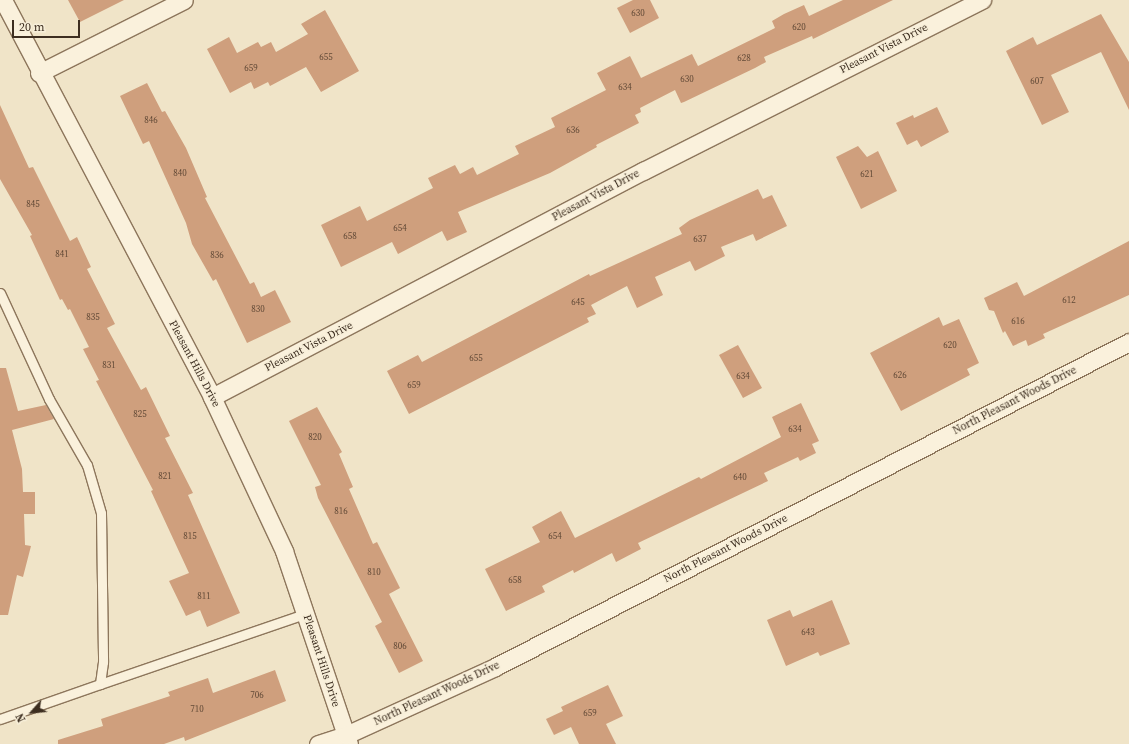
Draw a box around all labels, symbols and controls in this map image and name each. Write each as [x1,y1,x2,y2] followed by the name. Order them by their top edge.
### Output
[631,8,645,18] house number: 630
[14,12,82,38] scale bar
[19,19,45,35] text: 20 m
[838,21,930,77] street label: Pleasant Vista Drive
[792,22,806,32] house number: 620
[319,52,333,62] house number: 655
[737,53,751,63] house number: 628
[244,63,258,73] house number: 659
[680,74,694,84] house number: 630
[1030,76,1044,86] house number: 607
[618,82,632,92] house number: 634
[144,115,158,125] house number: 846
[566,125,580,135] house number: 636
[550,167,642,225] street label: Pleasant Vista Drive
[173,168,187,178] house number: 840
[860,169,874,179] house number: 621
[26,199,40,209] house number: 845
[393,223,407,233] house number: 654
[343,231,357,241] house number: 658
[693,234,707,244] house number: 637
[55,249,69,259] house number: 841
[210,250,224,260] house number: 836
[1062,295,1076,305] house number: 612
[571,297,585,307] house number: 645
[251,304,265,314] house number: 830
[86,312,100,322] house number: 835
[1011,316,1025,326] house number: 616
[166,318,222,410] street label: Pleasant Hills Drive
[263,319,355,375] street label: Pleasant Vista Drive
[943,340,957,350] house number: 620
[469,353,483,363] house number: 655
[102,360,116,370] house number: 831
[951,364,1079,438] street label: North Pleasant Woods Drive
[893,370,907,380] house number: 626
[736,371,750,381] house number: 634
[407,380,421,390] house number: 659
[133,409,147,419] house number: 825
[788,424,802,434] house number: 634
[308,432,322,442] house number: 820
[158,471,172,481] house number: 821
[733,472,747,482] house number: 640
[334,506,348,516] house number: 816
[662,512,790,586] street label: North Pleasant Woods Drive
[183,531,197,541] house number: 815
[548,531,562,541] house number: 654
[367,567,381,577] house number: 810
[508,575,522,585] house number: 658
[197,591,211,601] house number: 811
[300,613,342,709] street label: Pleasant Hills Drive
[801,627,815,637] house number: 643
[393,641,407,651] house number: 806
[372,659,502,729] street label: North Pleasant Woods Drive
[250,690,264,700] house number: 706
[12,692,52,732] north arrow
[190,704,204,714] house number: 710
[583,708,597,718] house number: 659
[12,711,29,725] text: N

